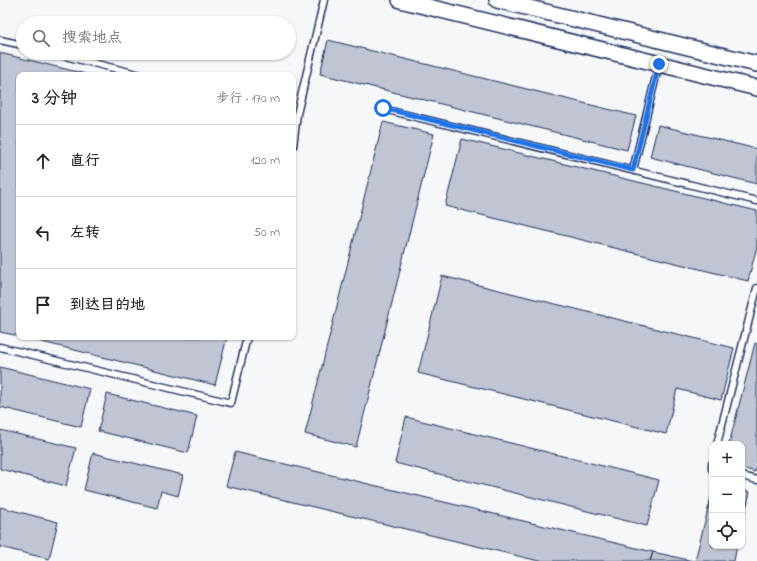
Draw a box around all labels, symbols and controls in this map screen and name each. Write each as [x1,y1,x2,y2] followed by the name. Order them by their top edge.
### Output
[16,16,296,60] search box
[30,27,52,49] icon: search
[62,27,122,49] text: 搜索地点
[650,55,668,73] route end
[32,86,77,111] text: 3 分钟
[216,89,280,108] text: 步行 · 170 m
[374,99,392,117] route start
[32,150,54,172] icon: ahead
[70,150,100,172] text: 直行
[250,151,280,170] text: 120 m
[32,222,54,244] icon: left
[70,222,100,244] text: 左转
[254,223,280,242] text: 50 m
[32,294,54,316] icon: arrive
[70,294,145,316] text: 到达目的地
[709,441,745,549] map controls
[709,441,745,477] button: +
[709,477,745,513] button: −
[709,513,745,549] button: locate

